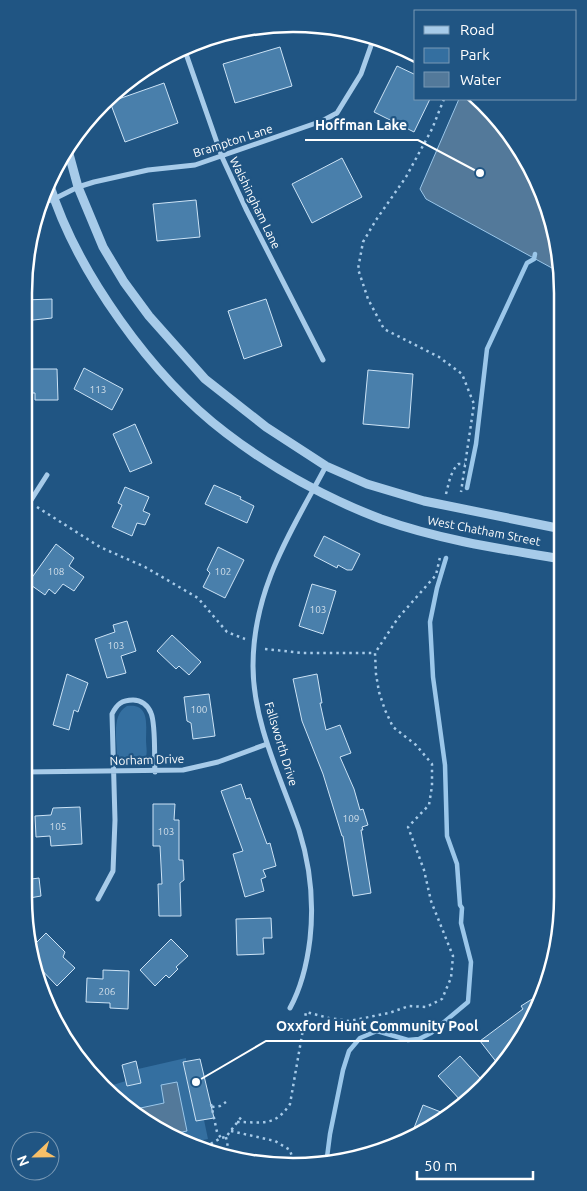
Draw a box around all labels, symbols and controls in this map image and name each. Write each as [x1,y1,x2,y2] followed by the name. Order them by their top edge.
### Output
[414,10,577,100] legend
[460,21,495,38] text: Road
[460,46,490,63] text: Park
[460,71,501,88] text: Water
[305,111,418,140] callout: Hoffman Lake
[315,117,407,133] text: Hoffman Lake
[191,122,274,159] street label: Brampton Lane
[228,155,283,251] street label: Walshingham Lane
[90,384,106,395] house number: 113
[426,513,542,548] street label: West Chatham Street
[48,566,65,577] house number: 108
[215,566,231,577] house number: 102
[310,604,326,615] house number: 103
[108,640,124,651] house number: 103
[263,700,300,787] street label: Fallsworth Drive
[191,704,208,715] house number: 100
[109,752,185,767] street label: Norham Drive
[343,813,359,824] house number: 109
[50,821,66,832] house number: 105
[158,826,174,837] house number: 103
[99,986,116,997] house number: 206
[266,1012,489,1041] callout: Oxxford Hunt Community Pool
[276,1018,478,1034] text: Oxxford Hunt Community Pool
[10,1131,60,1181] north arrow
[417,1148,533,1180] scale bar
[14,1153,32,1169] text: N
[424,1157,457,1174] text: 50 m

